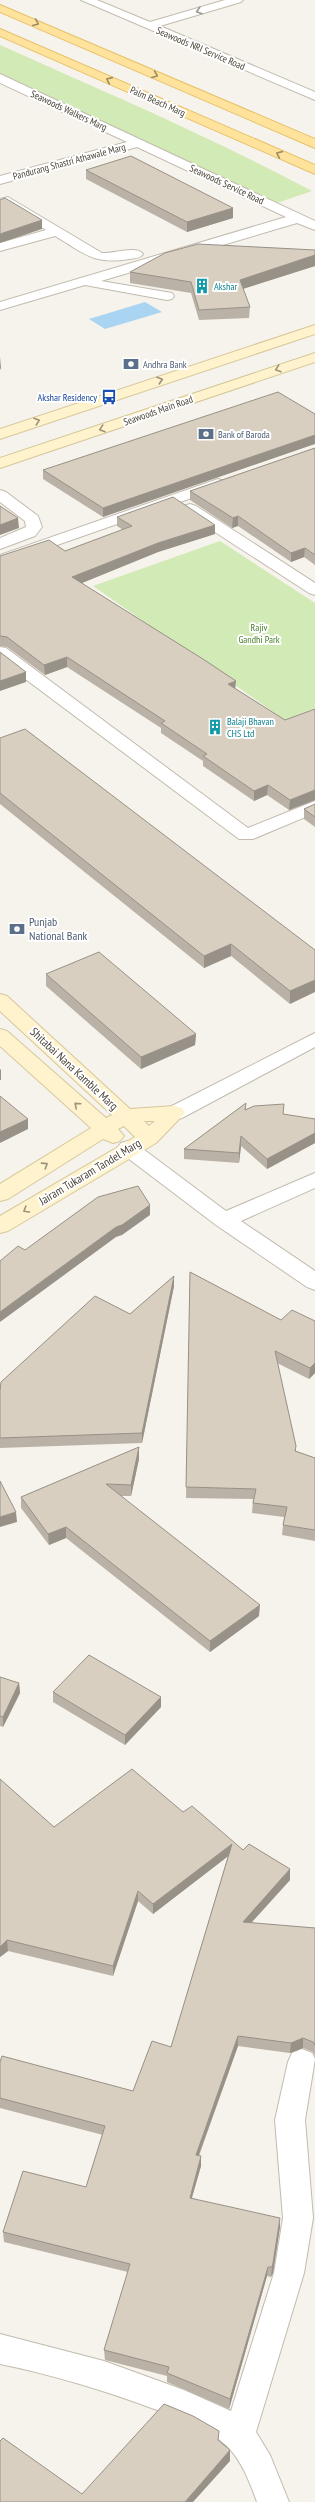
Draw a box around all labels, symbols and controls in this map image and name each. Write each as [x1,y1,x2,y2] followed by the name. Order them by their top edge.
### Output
[196,6,203,15] one-way arrow
[32,19,39,27] one-way arrow
[154,24,247,73] street label: Seawoods NRI Service Road
[151,70,159,78] one-way arrow
[105,76,112,84] one-way arrow
[128,83,188,120] street label: Palm Beach Marg
[29,87,109,134] street label: Seawoods Walkers Marg
[11,140,127,183] street label: Pandurang Shastri Athawale Marg
[276,151,284,159] one-way arrow
[188,162,266,207] street label: Seawoods Service Road
[193,277,211,295] building icon: Akshar
[214,280,237,293] place label: Akshar
[122,355,140,373] bank icon: Andhra Bank
[143,358,187,371] place label: Andhra Bank
[275,365,282,373] one-way arrow
[157,376,164,385] one-way arrow
[100,388,118,406] bus stop icon: Akshar Residency
[38,391,97,404] place label: Akshar Residency
[122,392,195,428] street label: Seawoods Main Road
[33,418,40,426] one-way arrow
[98,424,105,433] one-way arrow
[197,425,215,443] bank icon: Bank of Baroda
[218,428,270,441] place label: Bank of Baroda
[238,621,280,646] park label: Rajiv Gandhi Park
[227,715,274,740] place label: Balaji Bhavan CHS Ltd
[206,718,224,736] building icon: Balaji Bhavan CHS Ltd
[29,914,87,943] place label: Punjab National Bank
[8,920,26,938] bank icon: Punjab National Bank
[27,1024,121,1113] street label: Shitabai Nana Kamble Marg
[75,1102,82,1109] one-way arrow
[35,1135,143,1208] street label: Jairam Tukaram Tandel Marg
[41,1162,48,1170] one-way arrow
[23,1206,30,1213] one-way arrow

